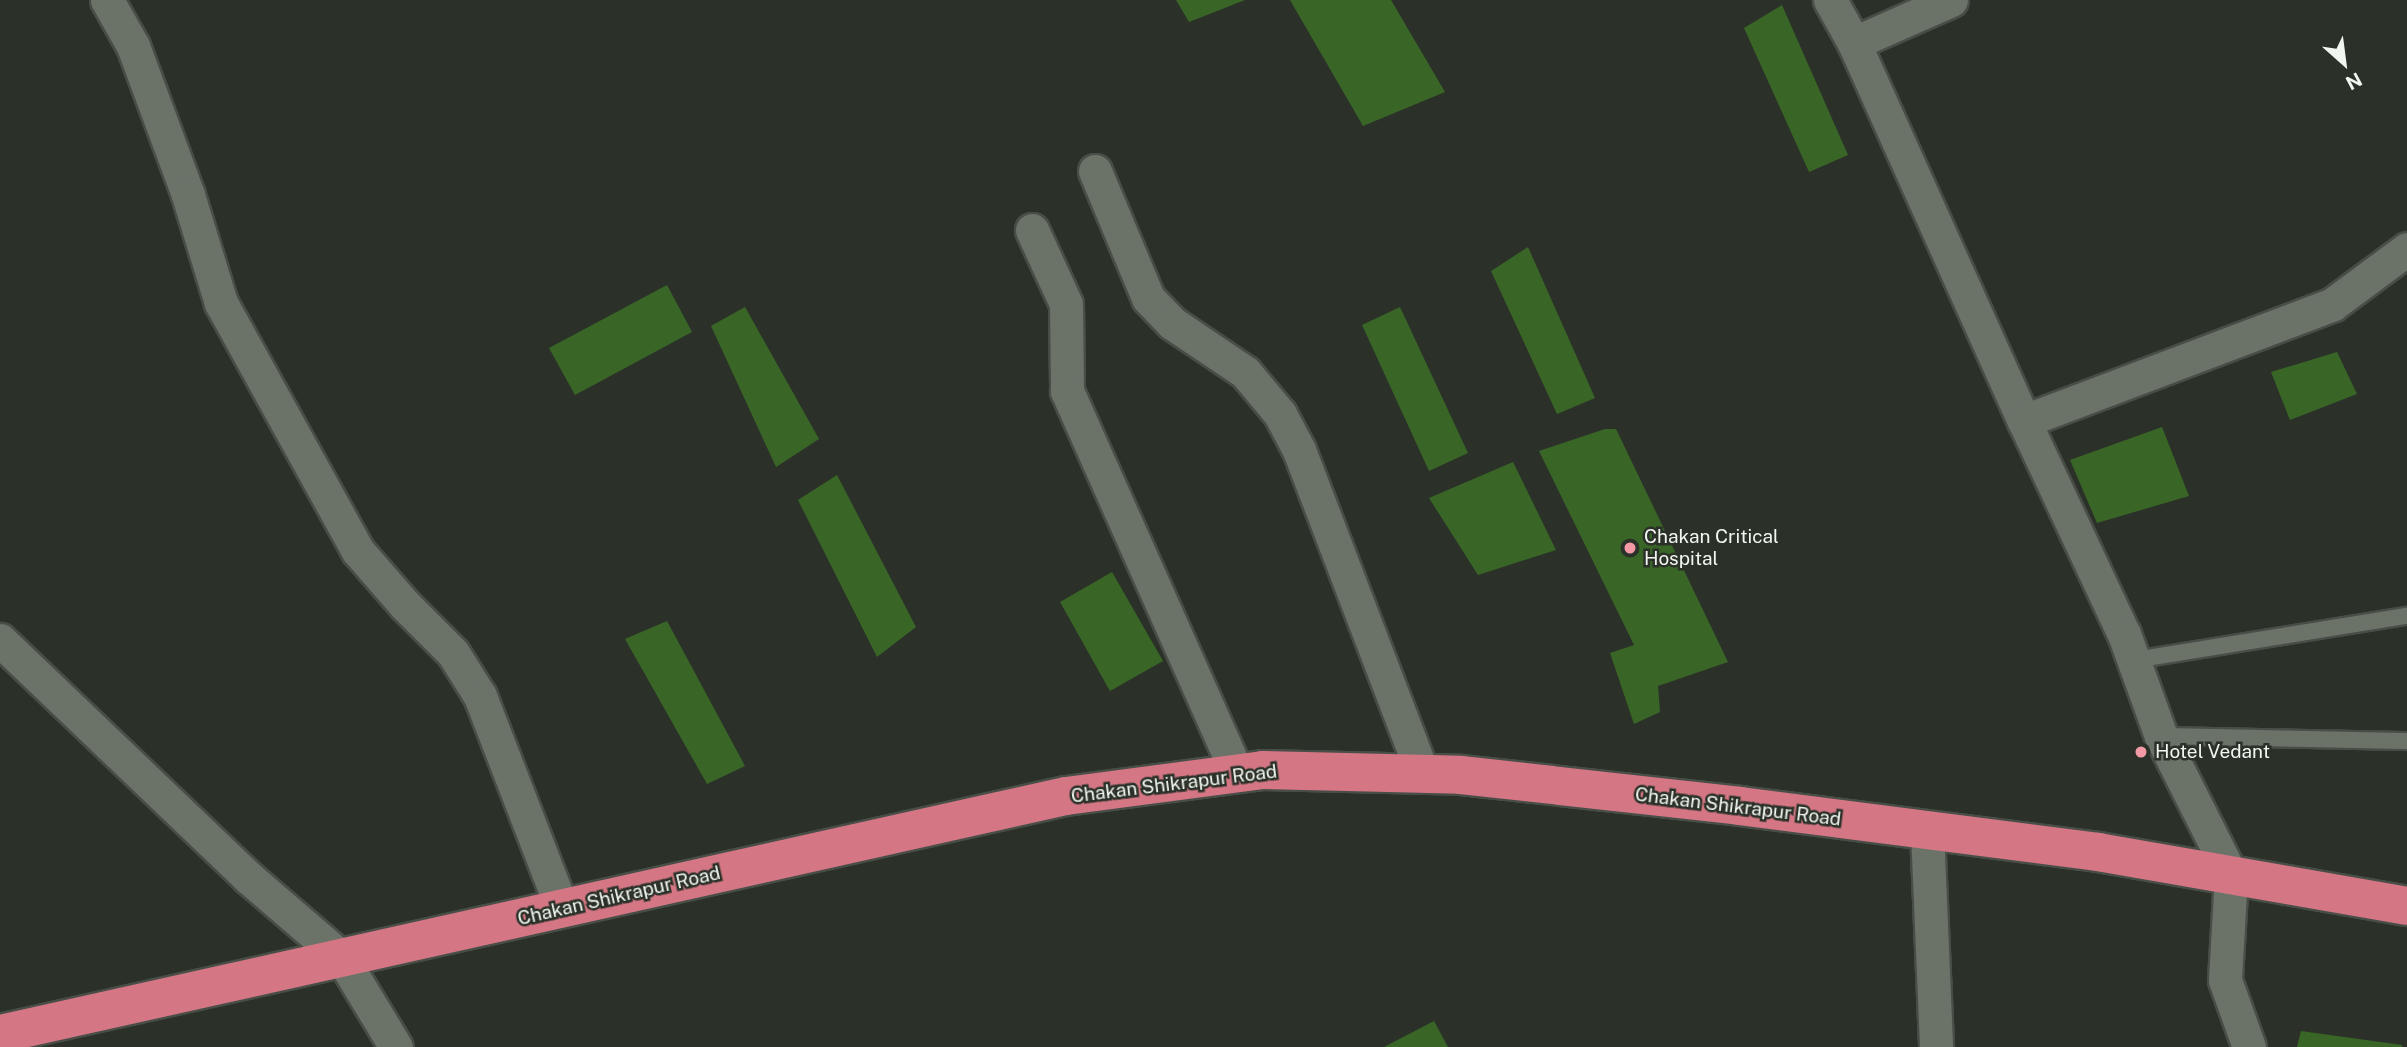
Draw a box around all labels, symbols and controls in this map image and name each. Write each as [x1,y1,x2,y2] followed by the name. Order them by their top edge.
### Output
[2309,28,2379,98] north arrow
[2342,68,2366,95] text: N
[1644,526,1779,570] place label: Chakan Critical Hospital
[1622,540,1638,556] marker: Chakan Critical Hospital
[2155,741,2270,763] place label: Hotel Vedant
[2133,744,2149,760] marker: Hotel Vedant
[1070,760,1278,808] street label: Chakan Shikrapur Road
[1634,783,1842,831] street label: Chakan Shikrapur Road
[515,862,723,930] street label: Chakan Shikrapur Road

